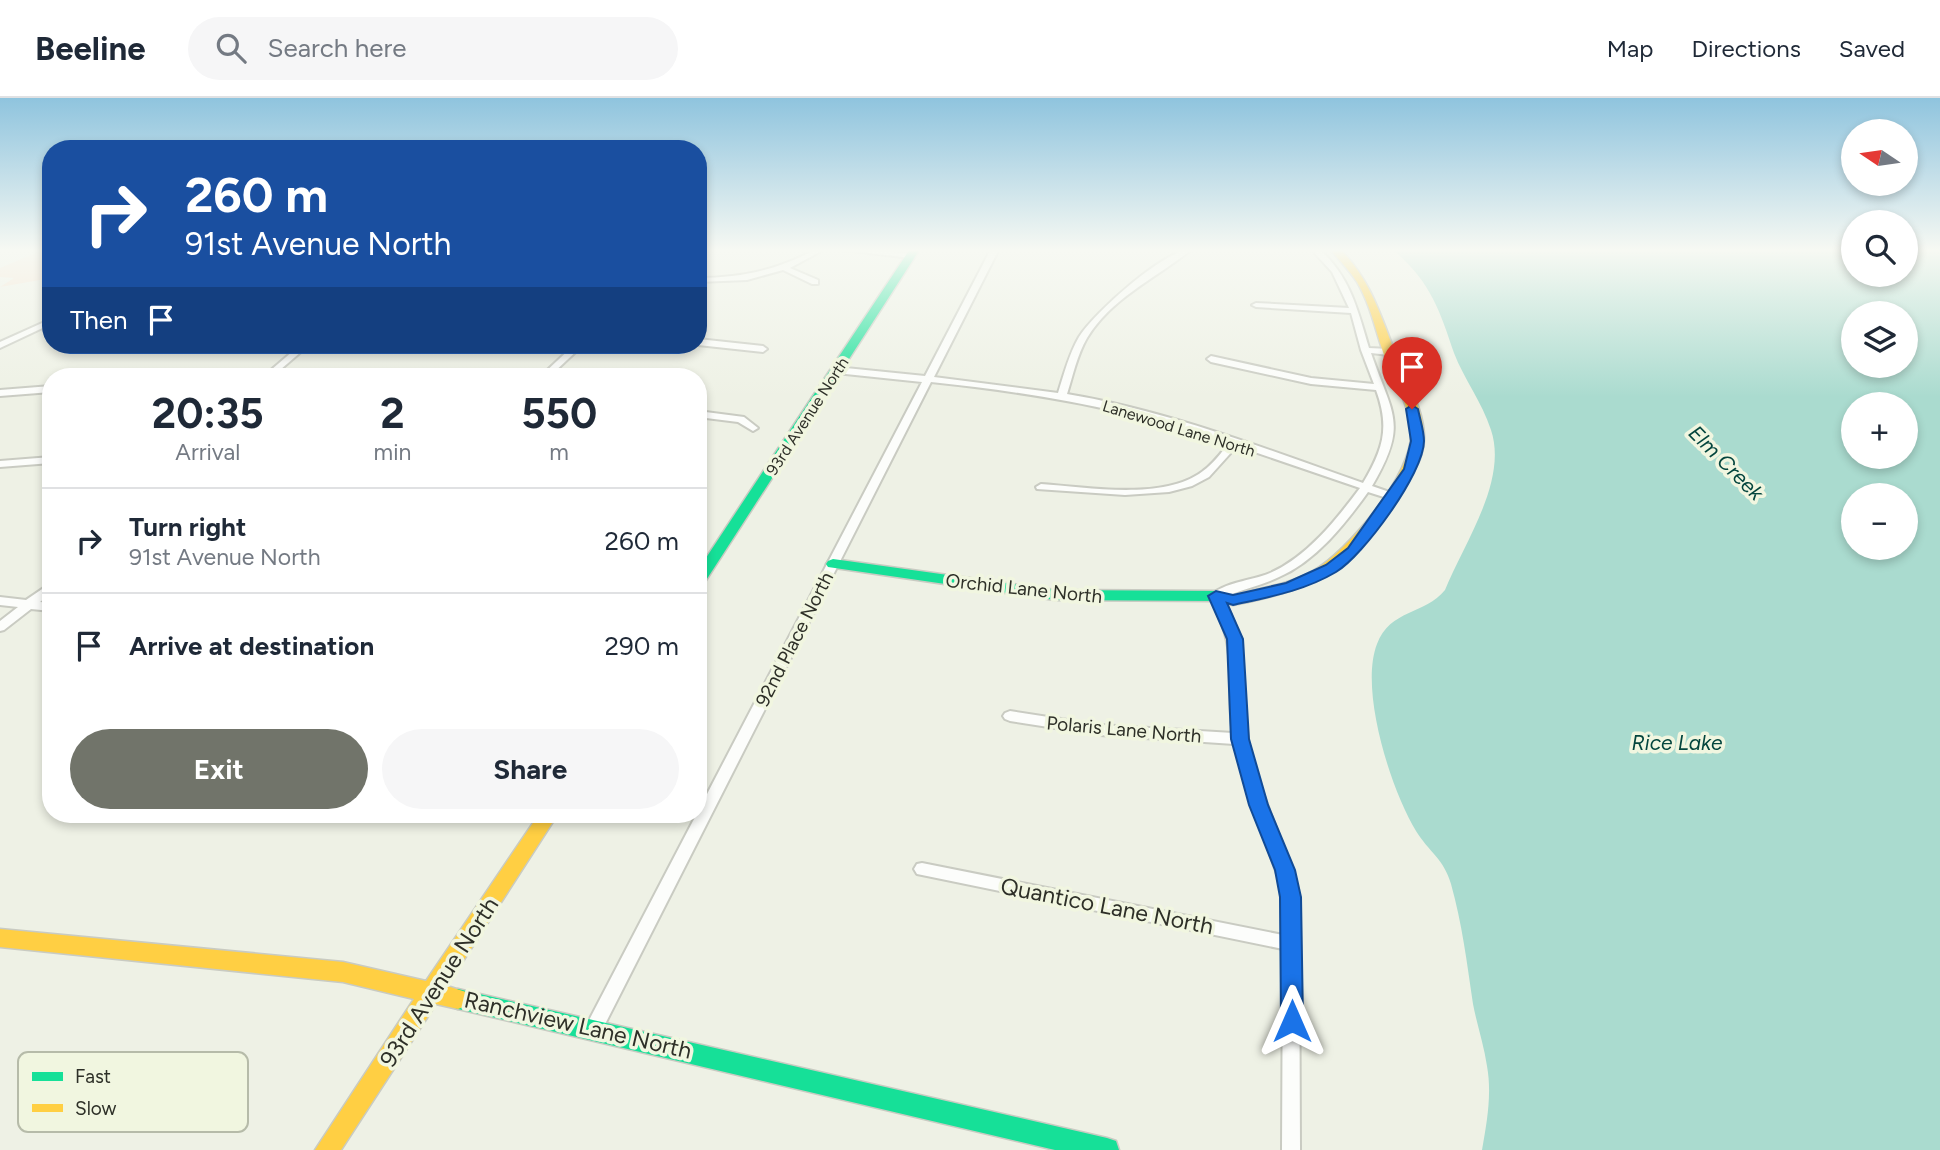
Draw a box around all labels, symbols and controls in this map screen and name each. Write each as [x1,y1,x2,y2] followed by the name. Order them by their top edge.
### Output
[188,17,678,80] search box
[35,29,146,68] text: Beeline
[212,29,250,67] icon: search
[268,32,406,64] text: Search here
[1607,34,1653,63] text: Map
[1691,34,1801,63] text: Directions
[1839,34,1905,63] text: Saved
[1841,119,1918,196] north arrow
[1841,119,1918,560] map controls
[185,165,328,224] text: 260 m
[70,168,161,259] icon: right
[1841,210,1918,287] button: search
[185,225,451,263] text: 91st Avenue North
[142,301,180,339] icon: arrive
[1841,301,1918,378] button: layers
[70,304,128,336] text: Then
[1382,337,1442,409] pin
[1393,348,1431,386] icon: arrive
[762,354,853,479] street label: 93rd Avenue North
[152,388,264,439] text: 20:35
[380,388,405,439] text: 2
[521,388,597,439] text: 550
[1841,392,1918,469] button: +
[1100,396,1257,461] street label: Lanewood Lane North
[1684,420,1770,506] water label: Elm Creek
[175,438,240,466] text: Arrival
[374,438,411,466] text: min
[549,438,569,466] text: m
[1841,483,1918,560] button: −
[129,511,246,543] text: Turn right
[70,522,108,560] icon: right
[605,525,679,557] text: 260 m
[129,543,321,571] text: 91st Avenue North
[751,568,838,710] street label: 92nd Place North
[944,569,1103,608] street label: Orchid Lane North
[70,627,108,665] icon: arrive
[129,630,374,662] text: Arrive at destination
[605,630,679,662] text: 290 m
[1046,711,1202,748] street label: Polaris Lane North
[70,729,368,809] button: Exit
[382,729,679,809] button: Share
[1632,730,1723,755] water label: Rice Lake
[998,872,1216,940] street label: Quantico Lane North
[374,892,504,1072] street label: 93rd Avenue North
[1255,984,1329,1058] position arrow
[462,985,694,1065] street label: Ranchview Lane North
[18,1052,248,1132] legend
[75,1065,111,1088] text: Fast
[75,1097,117,1120] text: Slow

